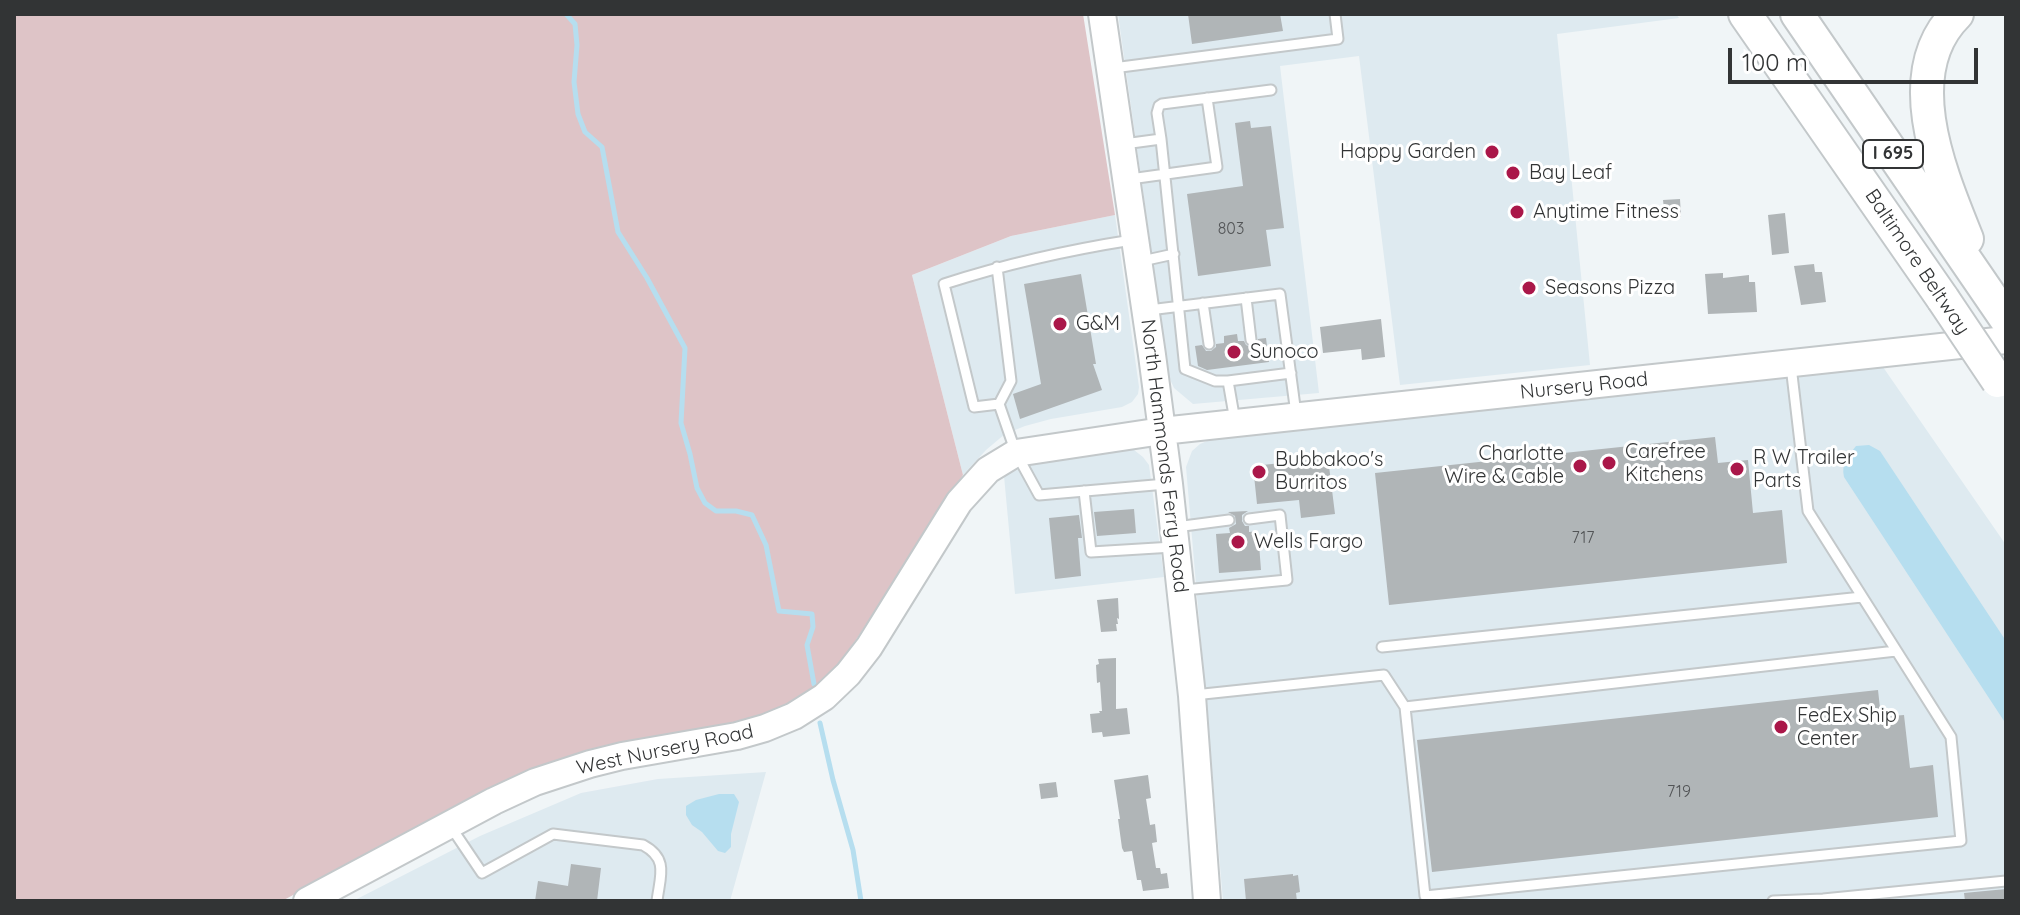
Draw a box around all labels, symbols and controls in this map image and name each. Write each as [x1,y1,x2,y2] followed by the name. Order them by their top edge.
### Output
[1732,32,1982,82] scale bar
[1742,47,1808,77] text: 100 m
[1340,140,1476,164] place label: Happy Garden
[1863,140,1923,168] road number: I 695
[1483,143,1501,161] marker: Happy Garden
[1529,161,1612,185] place label: Bay Leaf
[1504,164,1522,182] marker: Bay Leaf
[1859,185,1975,339] street label: Baltimore Beltway
[1533,200,1679,224] place label: Anytime Fitness
[1508,203,1526,221] marker: Anytime Fitness
[1218,219,1244,239] house number: 803
[1545,276,1675,300] place label: Seasons Pizza
[1520,279,1538,297] marker: Seasons Pizza
[1076,312,1120,336] place label: G&M
[1051,315,1069,333] marker: G&M
[1135,318,1193,594] street label: North Hammonds Ferry Road
[1250,340,1319,364] place label: Sunoco
[1225,343,1243,361] marker: Sunoco
[1519,367,1649,405] street label: Nursery Road
[1625,440,1706,487] place label: Carefree Kitchens
[1444,442,1564,489] place label: Charlotte Wire & Cable
[1753,446,1855,493] place label: R W Trailer Parts
[1275,448,1383,495] place label: Bubbakoo's Burritos
[1600,454,1618,472] marker: Carefree Kitchens
[1571,457,1589,475] marker: Charlotte Wire & Cable
[1728,460,1746,478] marker: R W Trailer Parts
[1250,463,1268,481] marker: Bubbakoo's Burritos
[1571,528,1595,548] house number: 717
[1254,530,1363,554] place label: Wells Fargo
[1229,533,1247,551] marker: Wells Fargo
[1797,704,1897,751] place label: FedEx Ship Center
[1772,718,1790,736] marker: FedEx Ship Center
[574,720,756,780] street label: West Nursery Road
[1667,782,1691,802] house number: 719

